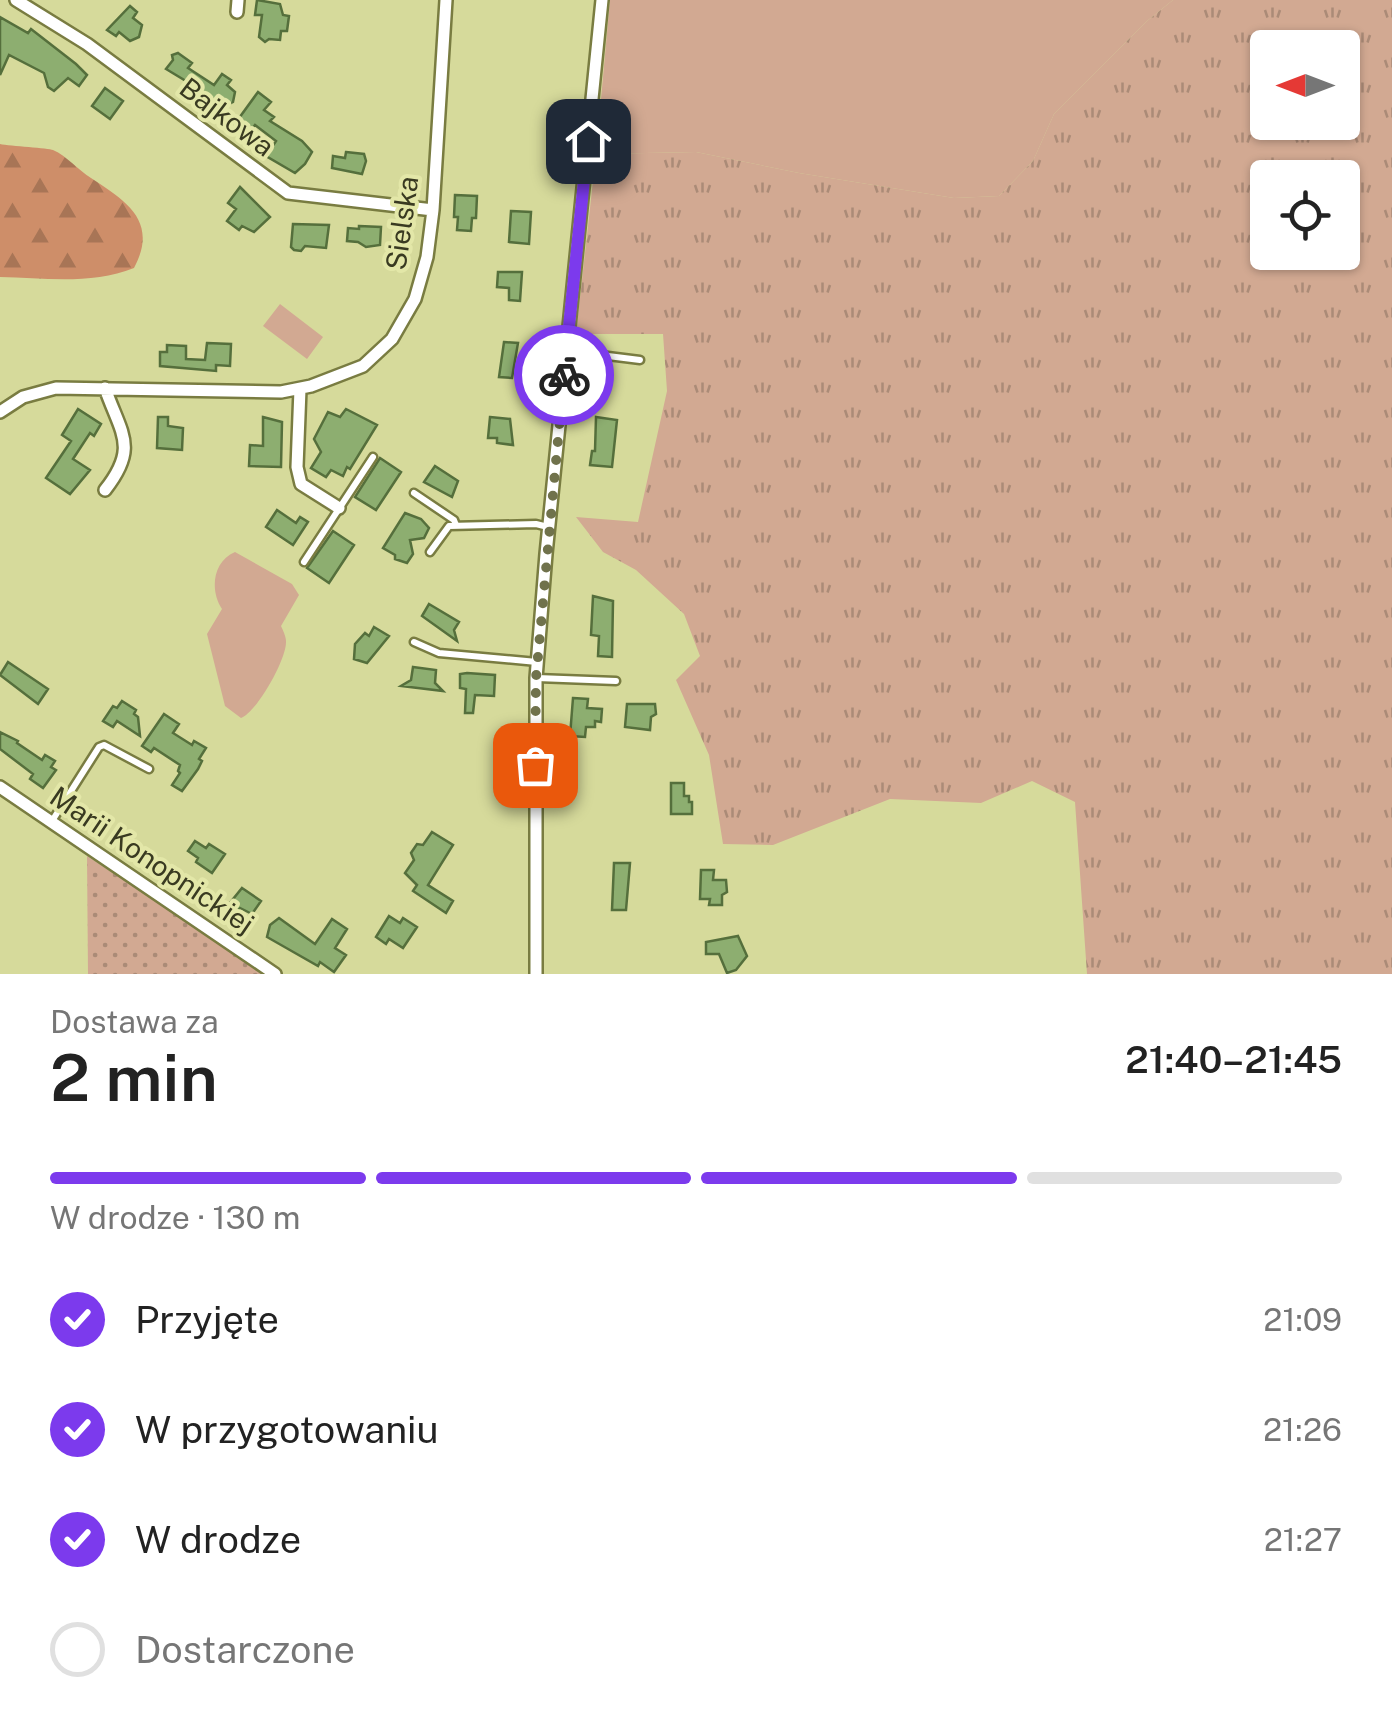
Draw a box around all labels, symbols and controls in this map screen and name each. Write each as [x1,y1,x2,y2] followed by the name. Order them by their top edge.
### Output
[1250,30,1360,140] north arrow
[1250,30,1360,270] map controls
[174,70,281,163] street label: Bajkowa
[546,99,631,184] pin
[561,114,616,169] icon: home
[1250,160,1360,270] button: locate
[379,174,424,272] street label: Sielska
[514,325,614,425] courier
[537,348,592,403] icon: bike
[493,723,578,808] pin
[508,738,563,793] icon: bag
[44,779,260,940] street label: Marii Konopnickiej
[50,1003,219,1040] text: Dostawa za
[1125,1037,1342,1082] text: 21:40–21:45
[50,1039,218,1116] text: 2 min
[50,1199,301,1236] text: W drodze · 130 m
[50,1292,105,1347] icon: check
[135,1297,279,1342] text: Przyjęte
[1263,1301,1342,1338] text: 21:09
[50,1402,105,1457] icon: check
[135,1407,439,1452] text: W przygotowaniu
[1263,1411,1342,1448] text: 21:26
[50,1512,105,1567] icon: check
[135,1517,301,1562] text: W drodze
[1264,1521,1342,1558] text: 21:27
[135,1627,355,1672] text: Dostarczone

